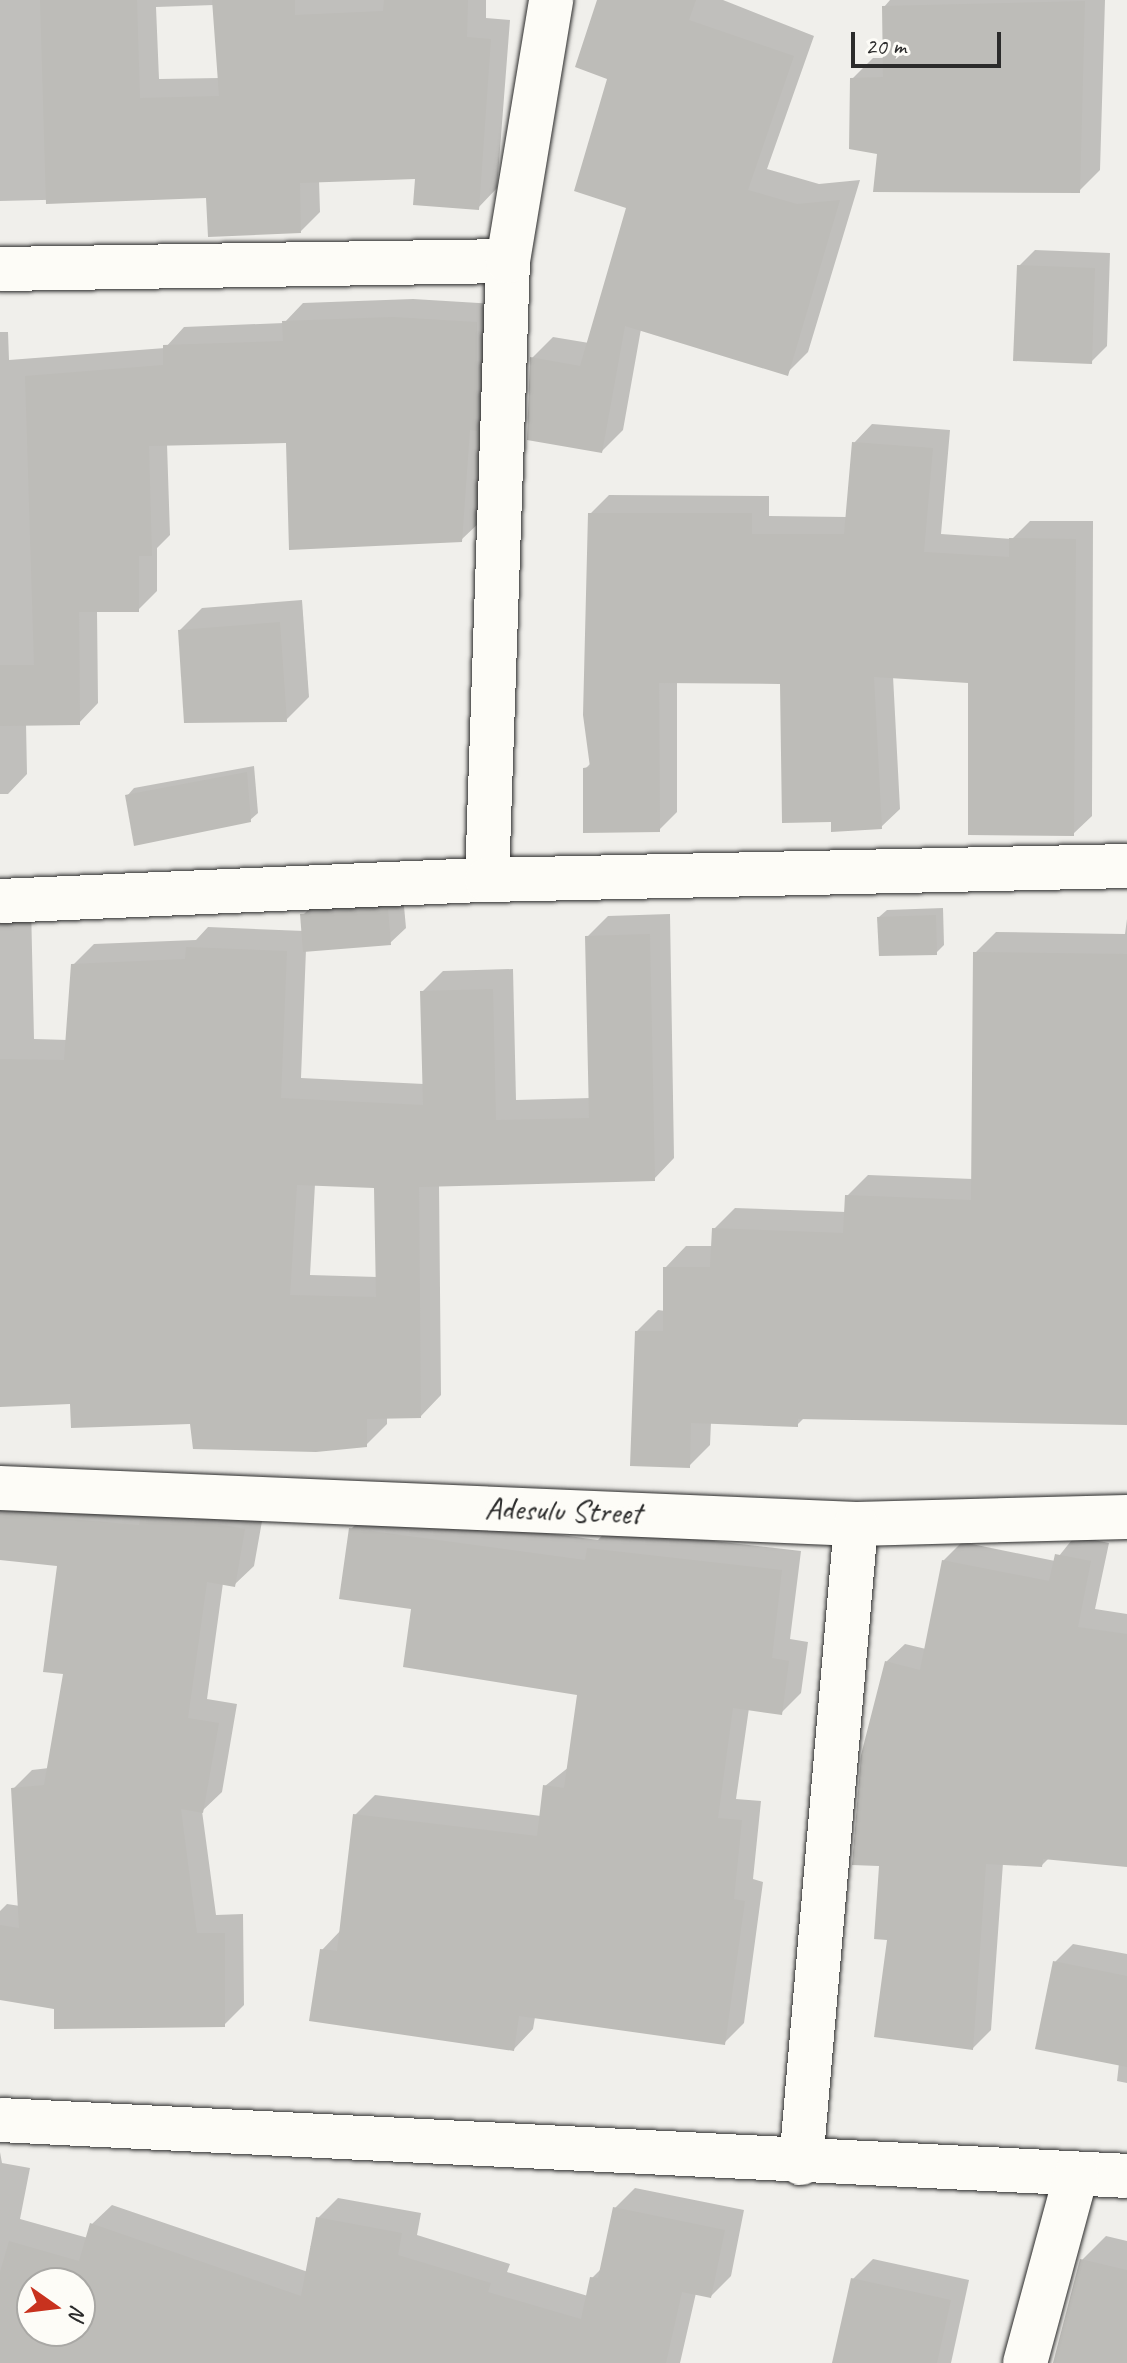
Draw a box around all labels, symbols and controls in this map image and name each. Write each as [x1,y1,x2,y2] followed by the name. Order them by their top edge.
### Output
[855,16,1005,66] scale bar
[865,31,906,61] text: 20 m
[484,1489,642,1533] street label: Adesulu Street
[16,2267,96,2347] north arrow
[62,2302,93,2322] text: N

